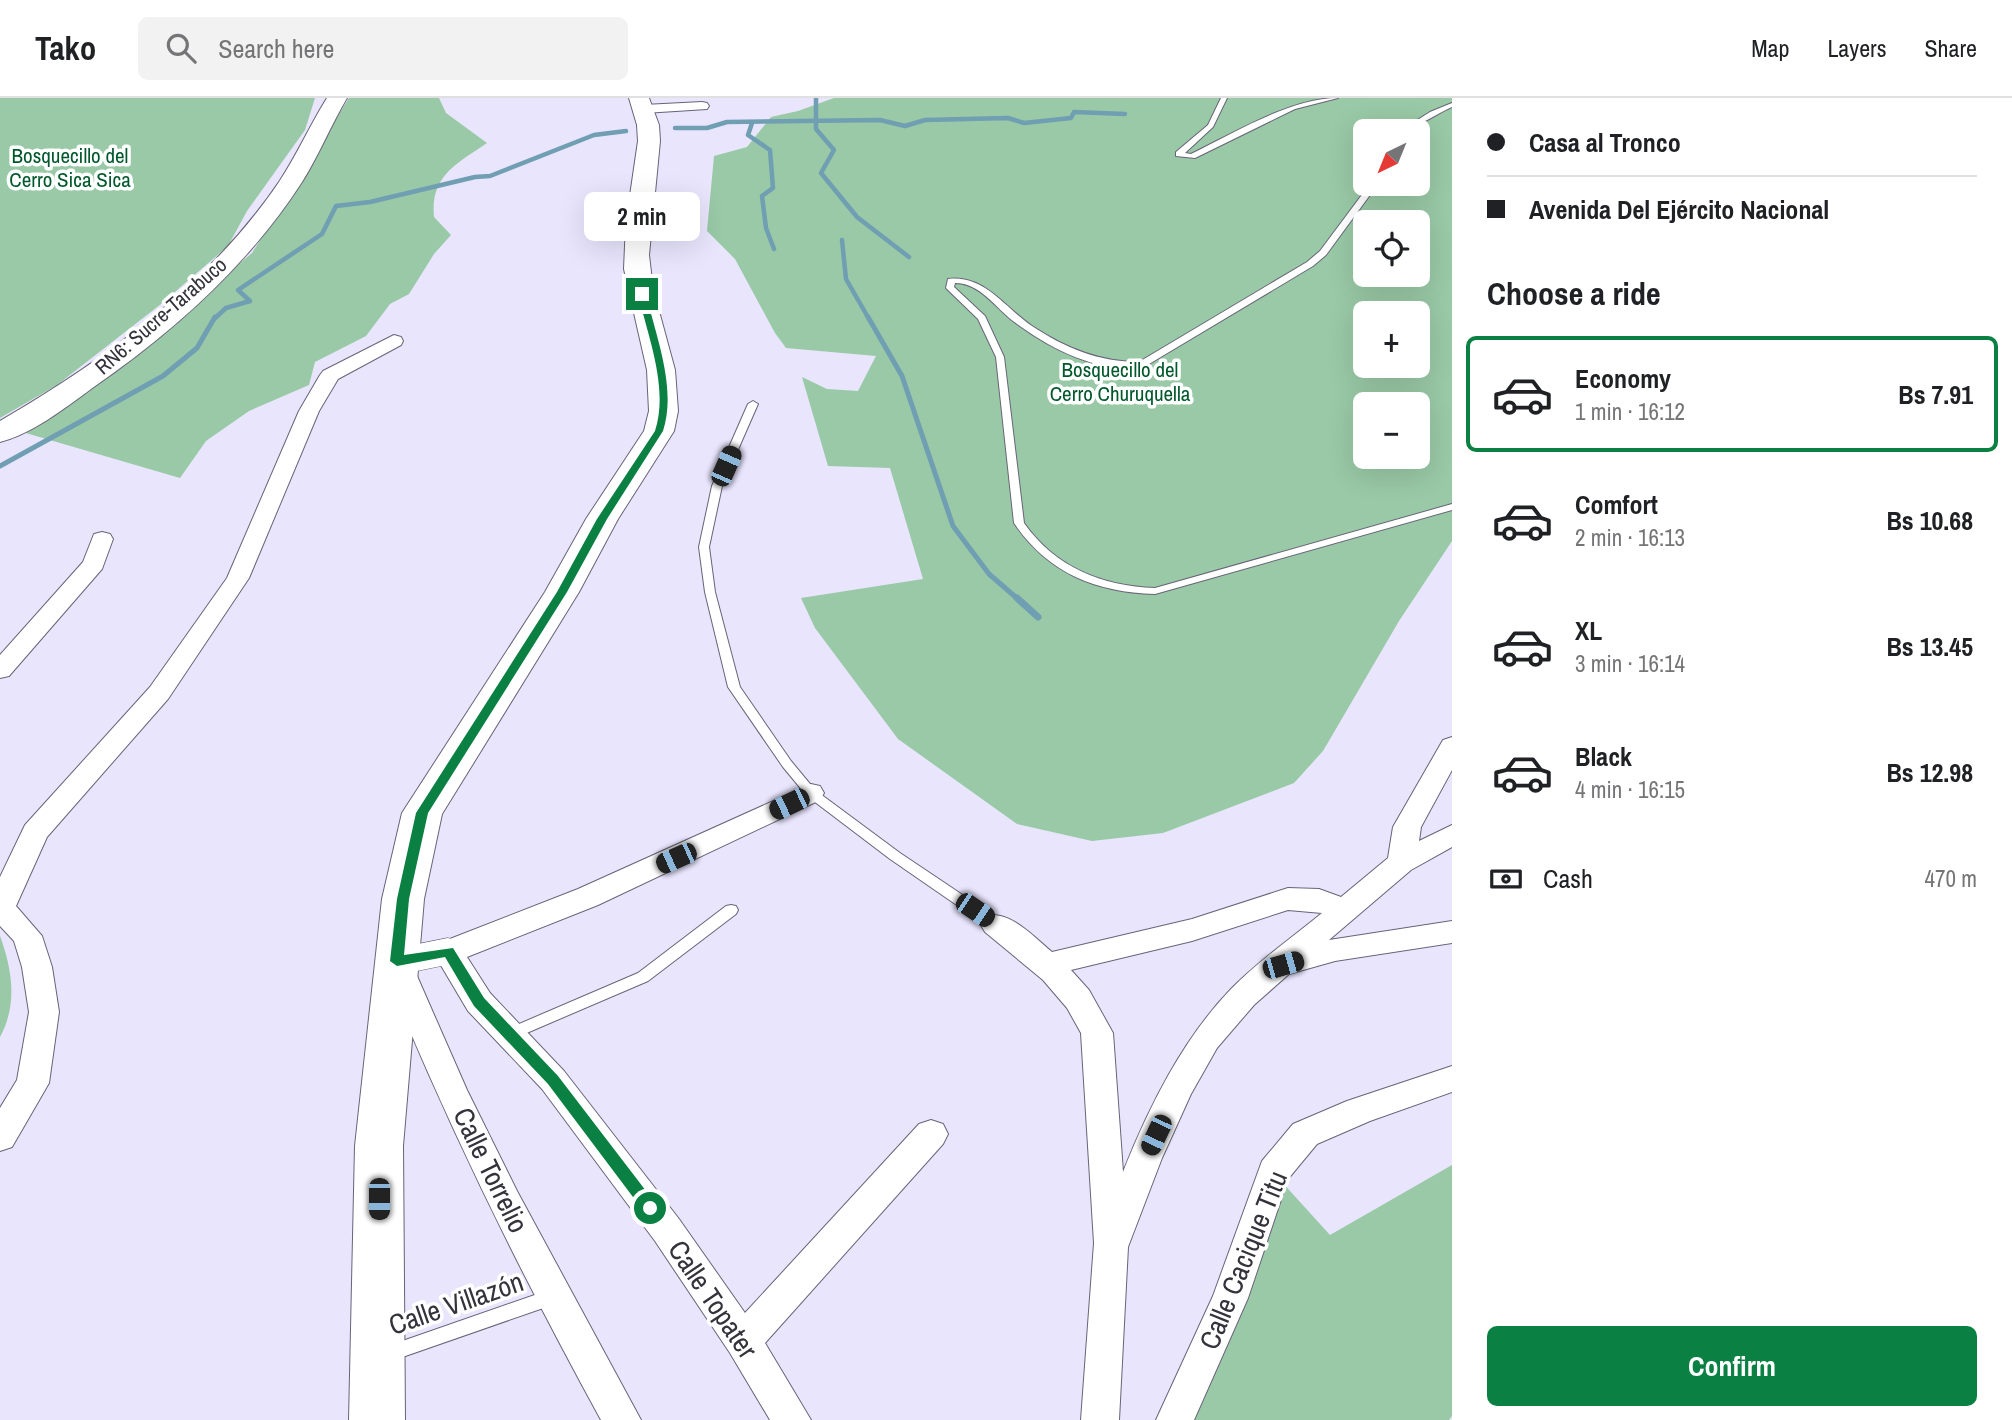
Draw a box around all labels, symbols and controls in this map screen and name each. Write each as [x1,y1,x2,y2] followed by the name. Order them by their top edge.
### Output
[138,17,628,80] search box
[35,26,96,70] text: Tako
[162,29,200,67] icon: search
[218,31,334,66] text: Search here
[1751,32,1789,64] text: Map
[1827,32,1886,64] text: Layers
[1924,32,1977,64] text: Share
[1353,119,1430,196] north arrow
[1353,119,1430,469] map controls
[1529,125,1681,160] text: Casa al Tronco
[9,141,131,194] park label: Bosquecillo del Cerro Sica Sica
[584,192,700,242] callout: 2 min
[1529,192,1829,227] text: Avenida Del Ejército Nacional
[617,201,667,232] text: 2 min
[1353,210,1430,287] button: locate
[89,250,233,381] street label: RN6: Sucre-Tarabuco
[1487,272,1661,315] text: Choose a ride
[626,278,658,310] route end
[1353,301,1430,378] button: +
[1050,355,1191,408] park label: Bosquecillo del Cerro Churuquella
[1575,361,1671,396] text: Economy
[1491,363,1554,426] icon: car
[1898,377,1973,412] text: Bs 7.91
[1353,392,1430,469] button: −
[1575,396,1685,427] text: 1 min · 16:12
[708,443,745,489] car
[1575,487,1658,522] text: Comfort
[1491,489,1554,552] icon: car
[1886,503,1973,538] text: Bs 10.68
[1575,522,1685,553] text: 2 min · 16:13
[1575,613,1602,648] text: XL
[1491,615,1554,678] icon: car
[1886,629,1973,664] text: Bs 13.45
[1575,648,1685,679] text: 3 min · 16:14
[1575,739,1632,774] text: Black
[1491,741,1554,804] icon: car
[1886,755,1973,790] text: Bs 12.98
[1575,774,1685,805] text: 4 min · 16:15
[766,785,813,823] car
[653,840,700,876] car
[1487,860,1525,898] icon: cash
[1543,861,1593,896] text: Cash
[1925,863,1977,894] text: 470 m
[952,890,999,930] car
[1260,949,1307,981] car
[444,1101,538,1239] street label: Calle Torrelio
[1138,1112,1175,1158] car
[1190,1165,1296,1355] street label: Calle Cacique Titu
[369,1178,390,1220] car
[634,1192,666,1224] route start
[660,1232,767,1366] street label: Calle Topater
[384,1262,528,1344] street label: Calle Villazón
[1487,1326,1977,1406] button: Confirm

